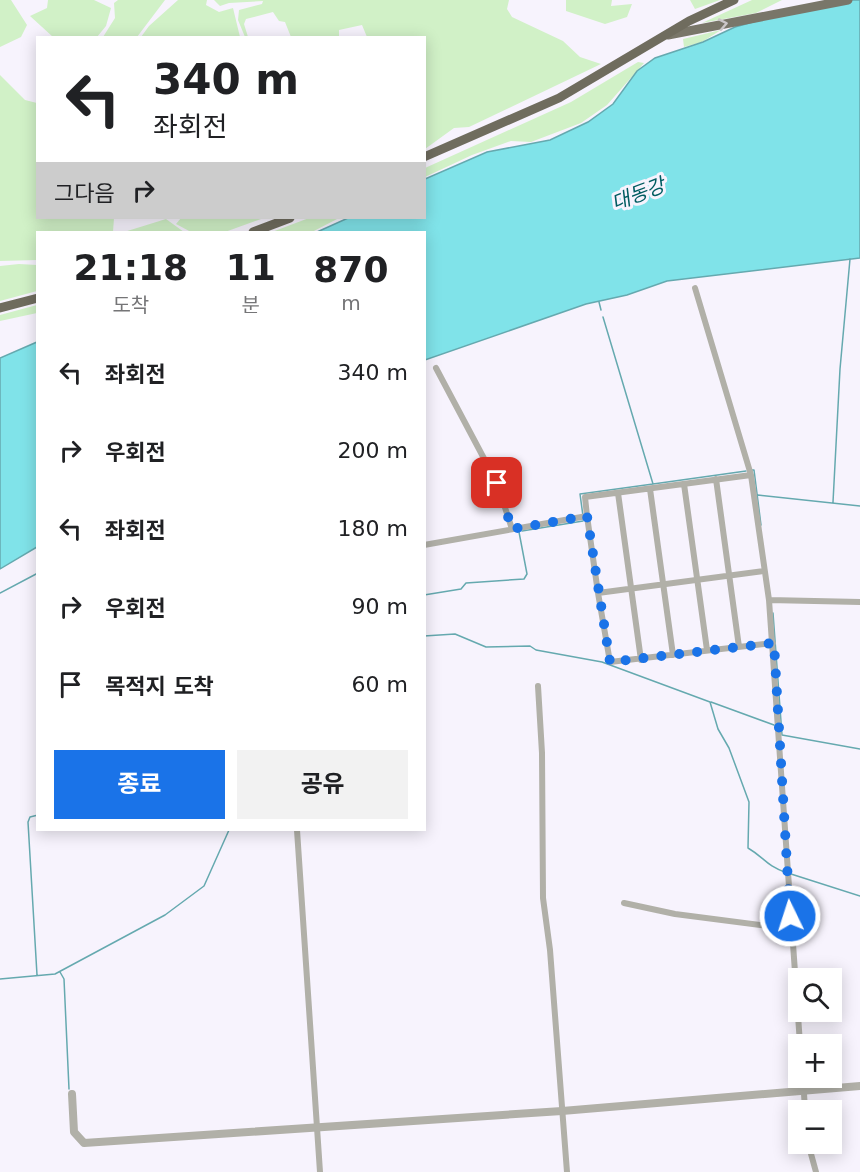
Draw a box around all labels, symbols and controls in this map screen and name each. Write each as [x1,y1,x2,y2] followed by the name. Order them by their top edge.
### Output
[718,18,728,31] one-way arrow
[153,55,299,104] text: 340 m
[54,60,132,138] icon: left
[153,111,228,142] text: 좌회전
[608,172,670,215] water label: 대동강
[127,174,160,207] icon: right
[54,181,115,206] text: 그다음
[74,247,188,288] text: 21:18
[226,247,276,288] text: 11
[313,249,388,290] text: 870
[341,291,361,315] text: m
[112,293,149,317] text: 도착
[242,293,260,317] text: 분
[54,356,87,389] icon: left
[338,360,408,385] text: 340 m
[105,362,166,387] text: 좌회전
[54,434,87,467] icon: right
[338,438,408,463] text: 200 m
[105,440,166,465] text: 우회전
[471,457,522,508] pin
[480,466,513,499] icon: arrive
[54,512,87,545] icon: left
[338,516,408,541] text: 180 m
[105,518,166,543] text: 좌회전
[54,590,87,623] icon: right
[352,594,408,619] text: 90 m
[105,596,166,621] text: 우회전
[54,668,87,701] icon: arrive
[352,672,408,697] text: 60 m
[105,674,214,699] text: 목적지 도착
[54,750,225,819] button: 종료
[237,750,408,819] button: 공유
[758,884,822,948] position arrow
[788,968,842,1154] map controls
[788,968,842,1022] button: search
[788,1034,842,1088] button: +
[788,1100,842,1154] button: −

